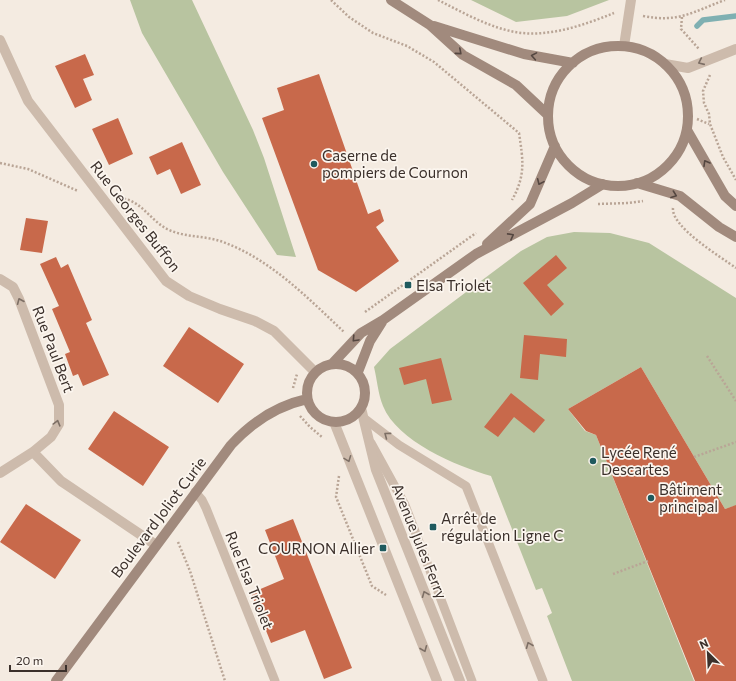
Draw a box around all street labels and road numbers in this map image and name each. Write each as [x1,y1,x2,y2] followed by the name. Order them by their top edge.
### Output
[87,157,185,275] street label: Rue Georges Buffon
[29,303,79,395] street label: Rue Paul Bert
[107,453,209,581] street label: Boulevard Joliot Curie
[389,481,451,602] street label: Avenue Jules Ferry
[222,528,278,632] street label: Rue Elsa Triolet

